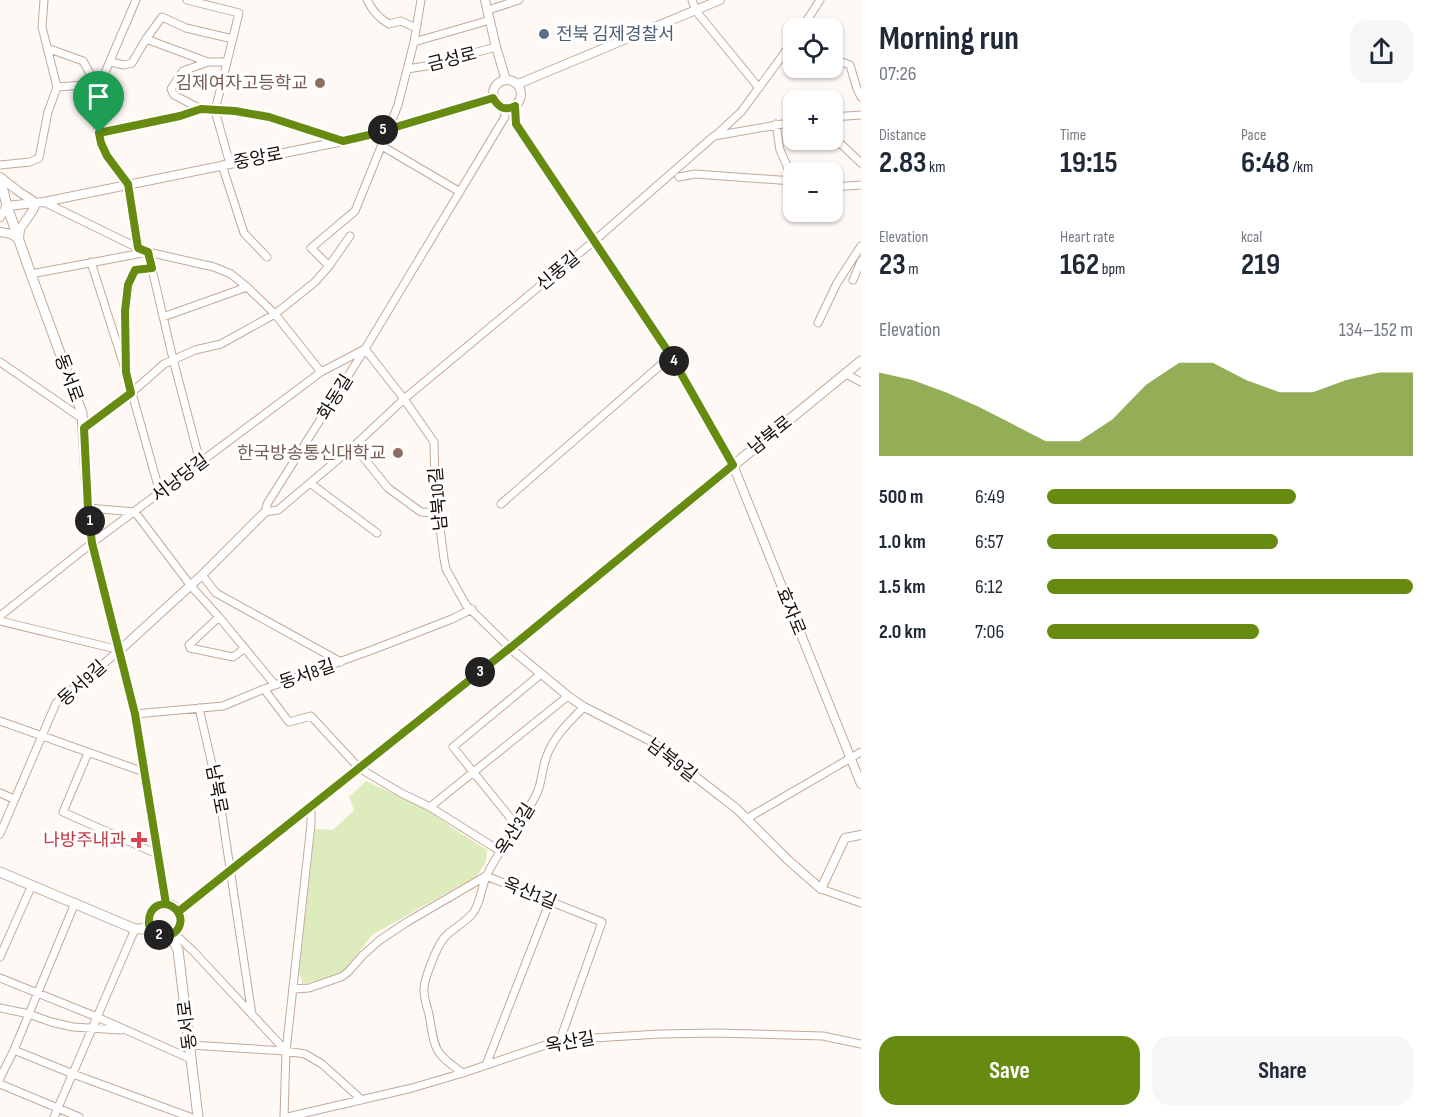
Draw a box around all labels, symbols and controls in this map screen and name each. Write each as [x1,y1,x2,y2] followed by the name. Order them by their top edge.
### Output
[783,18,843,222] map controls
[783,18,843,78] button: locate
[879,19,1019,59] text: Morning run
[1350,20,1413,83] button: share
[556,24,675,45] place label: 전북 김제경찰서
[537,27,551,41] marker: 전북 김제경찰서
[425,43,479,76] street label: 금성로
[879,62,917,86] text: 07:26
[73,71,124,133] pin
[176,73,308,94] place label: 김제여자고등학교
[313,76,327,90] marker: 김제여자고등학교
[82,80,115,113] icon: arrive
[783,90,843,150] button: +
[368,115,398,145] pin: 5
[379,120,387,139] text: 5
[879,126,926,145] text: Distance
[1060,126,1086,145] text: Time
[1241,126,1266,145] text: Pace
[232,143,284,174] street label: 중앙로
[879,145,927,181] text: 2.83
[1060,145,1118,181] text: 19:15
[1241,145,1290,181] text: 6:48
[927,158,945,177] text: km
[1290,158,1313,177] text: /km
[783,162,843,222] button: −
[879,228,928,247] text: Elevation
[1060,228,1115,247] text: Heart rate
[1241,228,1262,247] text: kcal
[533,247,584,295] street label: 신풍길
[879,247,906,283] text: 23
[1060,247,1099,283] text: 162
[1241,247,1280,283] text: 219
[906,260,918,279] text: m
[1099,260,1125,279] text: bpm
[879,318,941,342] text: Elevation
[1339,318,1413,342] text: 134–152 m
[659,346,689,376] pin: 4
[50,351,87,405] street label: 동서로
[670,351,678,370] text: 4
[313,371,357,424] street label: 화동길
[744,412,796,459] street label: 남북로
[237,443,386,464] place label: 한국방송통신대학교
[391,446,405,460] marker: 한국방송통신대학교
[148,450,213,507] street label: 서낭당길
[425,466,452,532] street label: 남북10길
[879,485,923,509] text: 500 m
[975,485,1005,509] text: 6:49
[75,506,105,536] pin: 1
[87,511,93,530] text: 1
[879,530,926,554] text: 1.0 km
[975,530,1003,554] text: 6:57
[879,575,925,599] text: 1.5 km
[975,575,1003,599] text: 6:12
[771,584,810,638] street label: 효자로
[879,620,926,644] text: 2.0 km
[975,620,1004,644] text: 7:06
[277,655,338,694] street label: 동서8길
[54,656,111,710] street label: 동서9길
[465,657,495,687] pin: 3
[476,662,484,681] text: 3
[643,734,701,786] street label: 남북9길
[201,763,232,815] street label: 남북로
[491,799,539,859] street label: 옥산3길
[43,830,126,851] place label: 나방주내과
[130,831,148,849] marker: 나방주내과
[500,873,560,914] street label: 옥산1길
[144,920,174,950] pin: 2
[155,925,163,944] text: 2
[174,999,201,1051] street label: 동서로
[544,1028,596,1057] street label: 옥산길
[879,1036,1140,1105] button: Save
[1152,1036,1413,1105] button: Share

